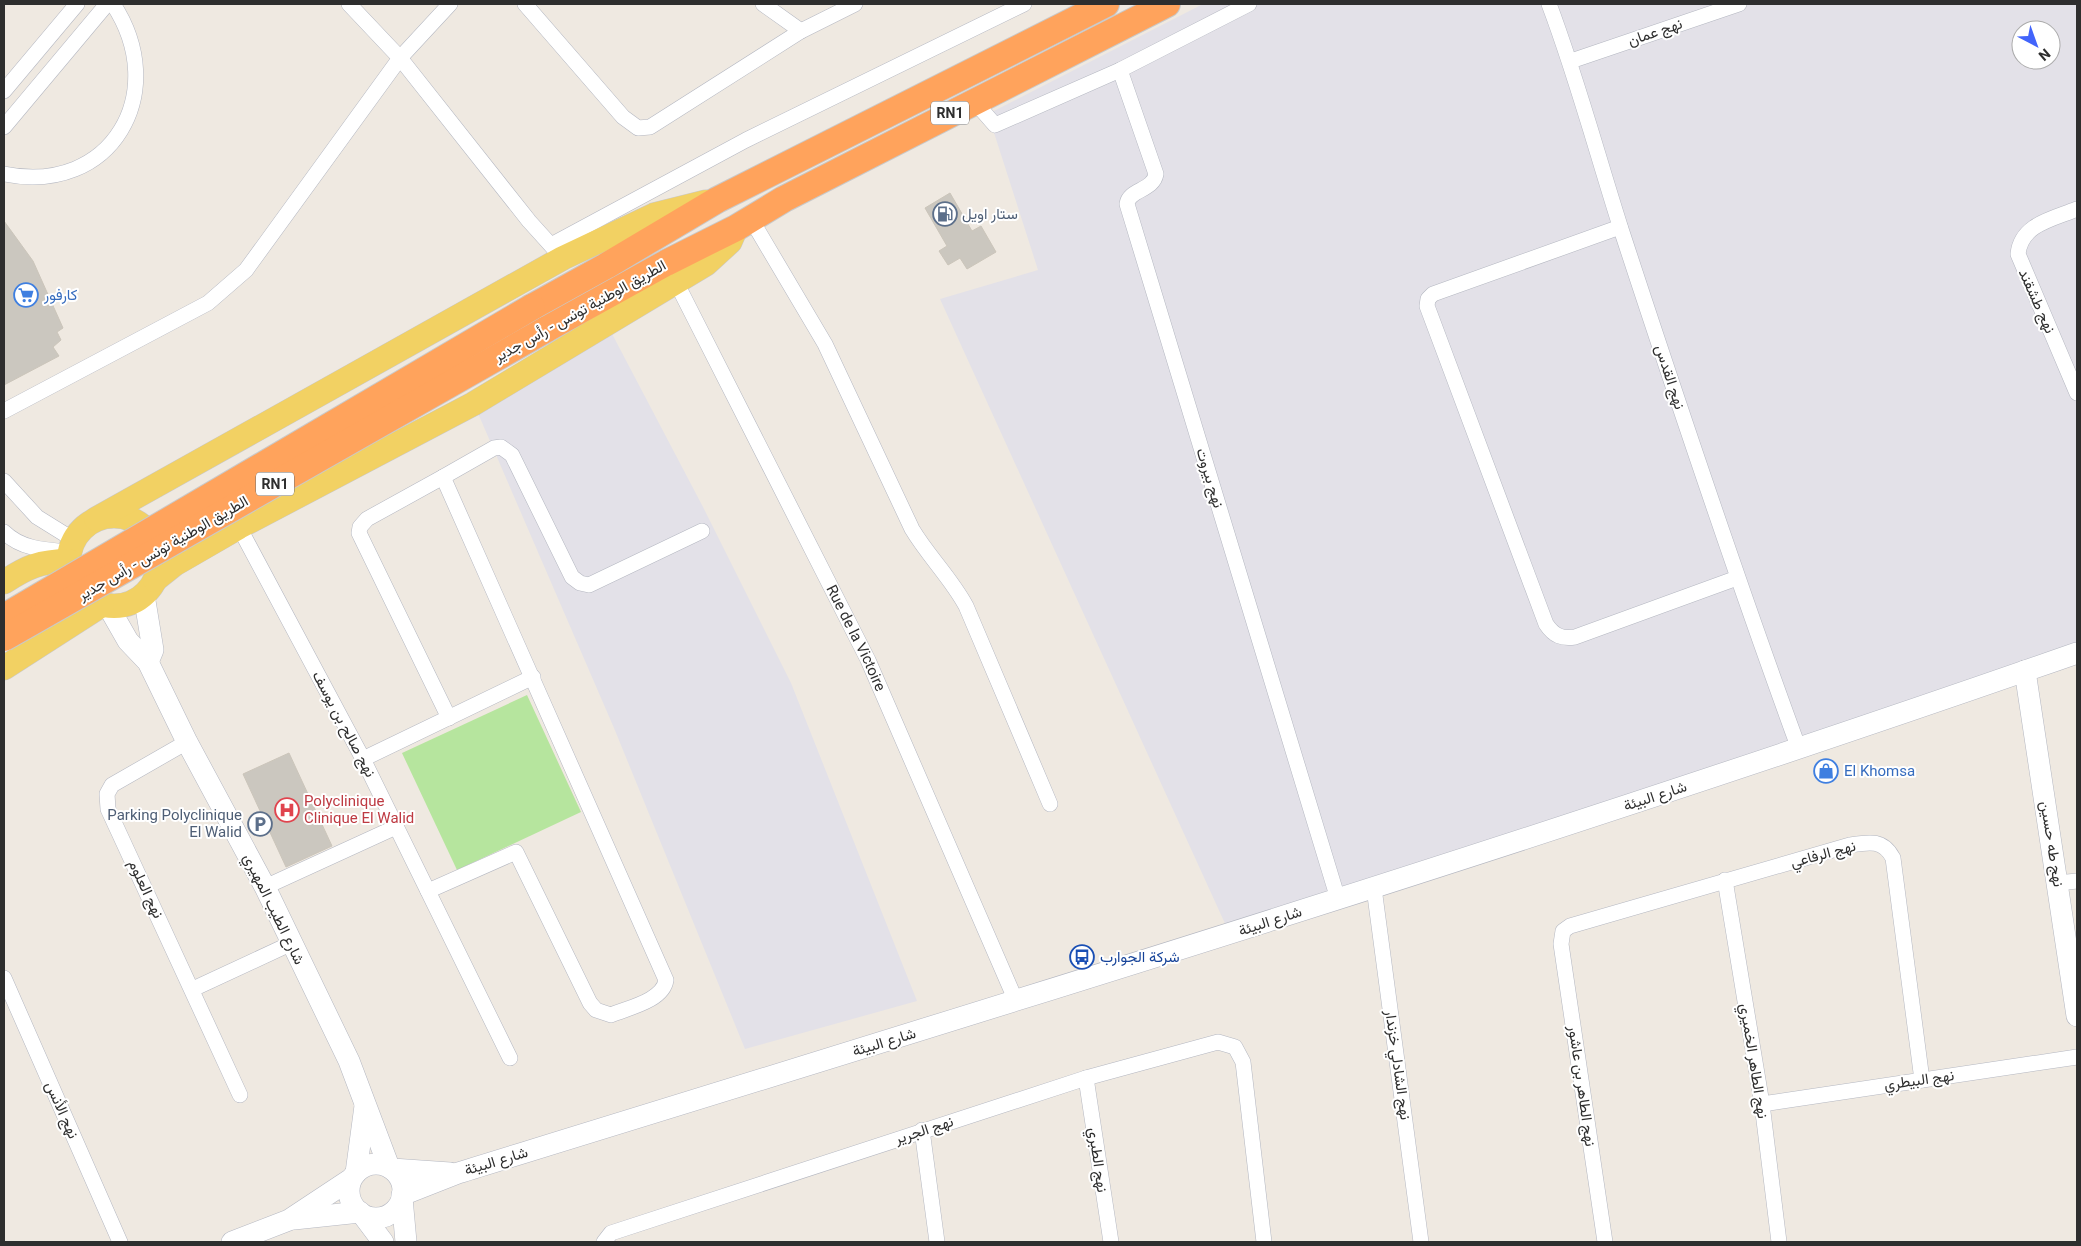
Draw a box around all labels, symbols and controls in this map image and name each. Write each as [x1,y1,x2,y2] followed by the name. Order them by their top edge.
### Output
[1625,14,1685,52] street label: نهج عمان
[2011,20,2061,70] north arrow
[2036,46,2054,64] text: N
[931,102,969,125] road number: RN1
[932,201,958,227] fuel station icon: ستار اويل
[962,205,1018,223] place label: ستار اويل
[490,256,670,367] street label: الطريق الوطنية تونس - رأس جدير
[2013,266,2059,337] street label: نهج طشقند
[13,282,39,308] supermarket icon: كارفور
[43,286,78,304] place label: كارفور
[1649,342,1689,412] street label: نهج القدس
[1190,446,1228,511] street label: نهج بيروت
[256,472,294,496] road number: RN1
[74,492,252,606] street label: الطريق الوطنية تونس - رأس جدير
[822,582,889,694] street label: Rue de la Victoire
[307,668,380,781] street label: نهج صالح بن يوسف
[1813,758,1839,784] shop icon: El Khomsa
[1844,762,1915,780] place label: El Khomsa
[1621,777,1690,817] street label: شارع البيئة
[304,792,414,827] place label: Polyclinique Clinique El Walid
[274,797,300,823] hospital icon: Polyclinique Clinique El Walid
[2034,800,2068,888] street label: نهج طه حسين
[107,806,242,841] place label: Parking Polyclinique El Walid
[247,811,273,837] parking icon: Parking Polyclinique El Walid
[1788,837,1859,875] street label: نهج الرفاعي
[236,851,309,969] street label: شارع الطيب المهيري
[123,857,167,922] street label: نهج العلوم
[1236,902,1305,942] street label: شارع البيئة
[1069,944,1095,970] bus stop icon: شركة الجوارب
[1100,948,1180,966] place label: شركة الجوارب
[1732,1002,1772,1121] street label: نهج الطاهر الخميري
[1377,1008,1415,1122] street label: نهج الشادلي خزندار
[1562,1023,1599,1148] street label: نهج الطاهر بن عاشور
[850,1024,919,1062] street label: شارع البيئة
[1883,1066,1956,1098] street label: نهج البيطري
[40,1079,83,1142] street label: نهج الأنس
[891,1112,956,1150] street label: نهج الجرير
[1081,1126,1111,1194] street label: نهج الطبري
[462,1143,531,1181] street label: شارع البيئة

